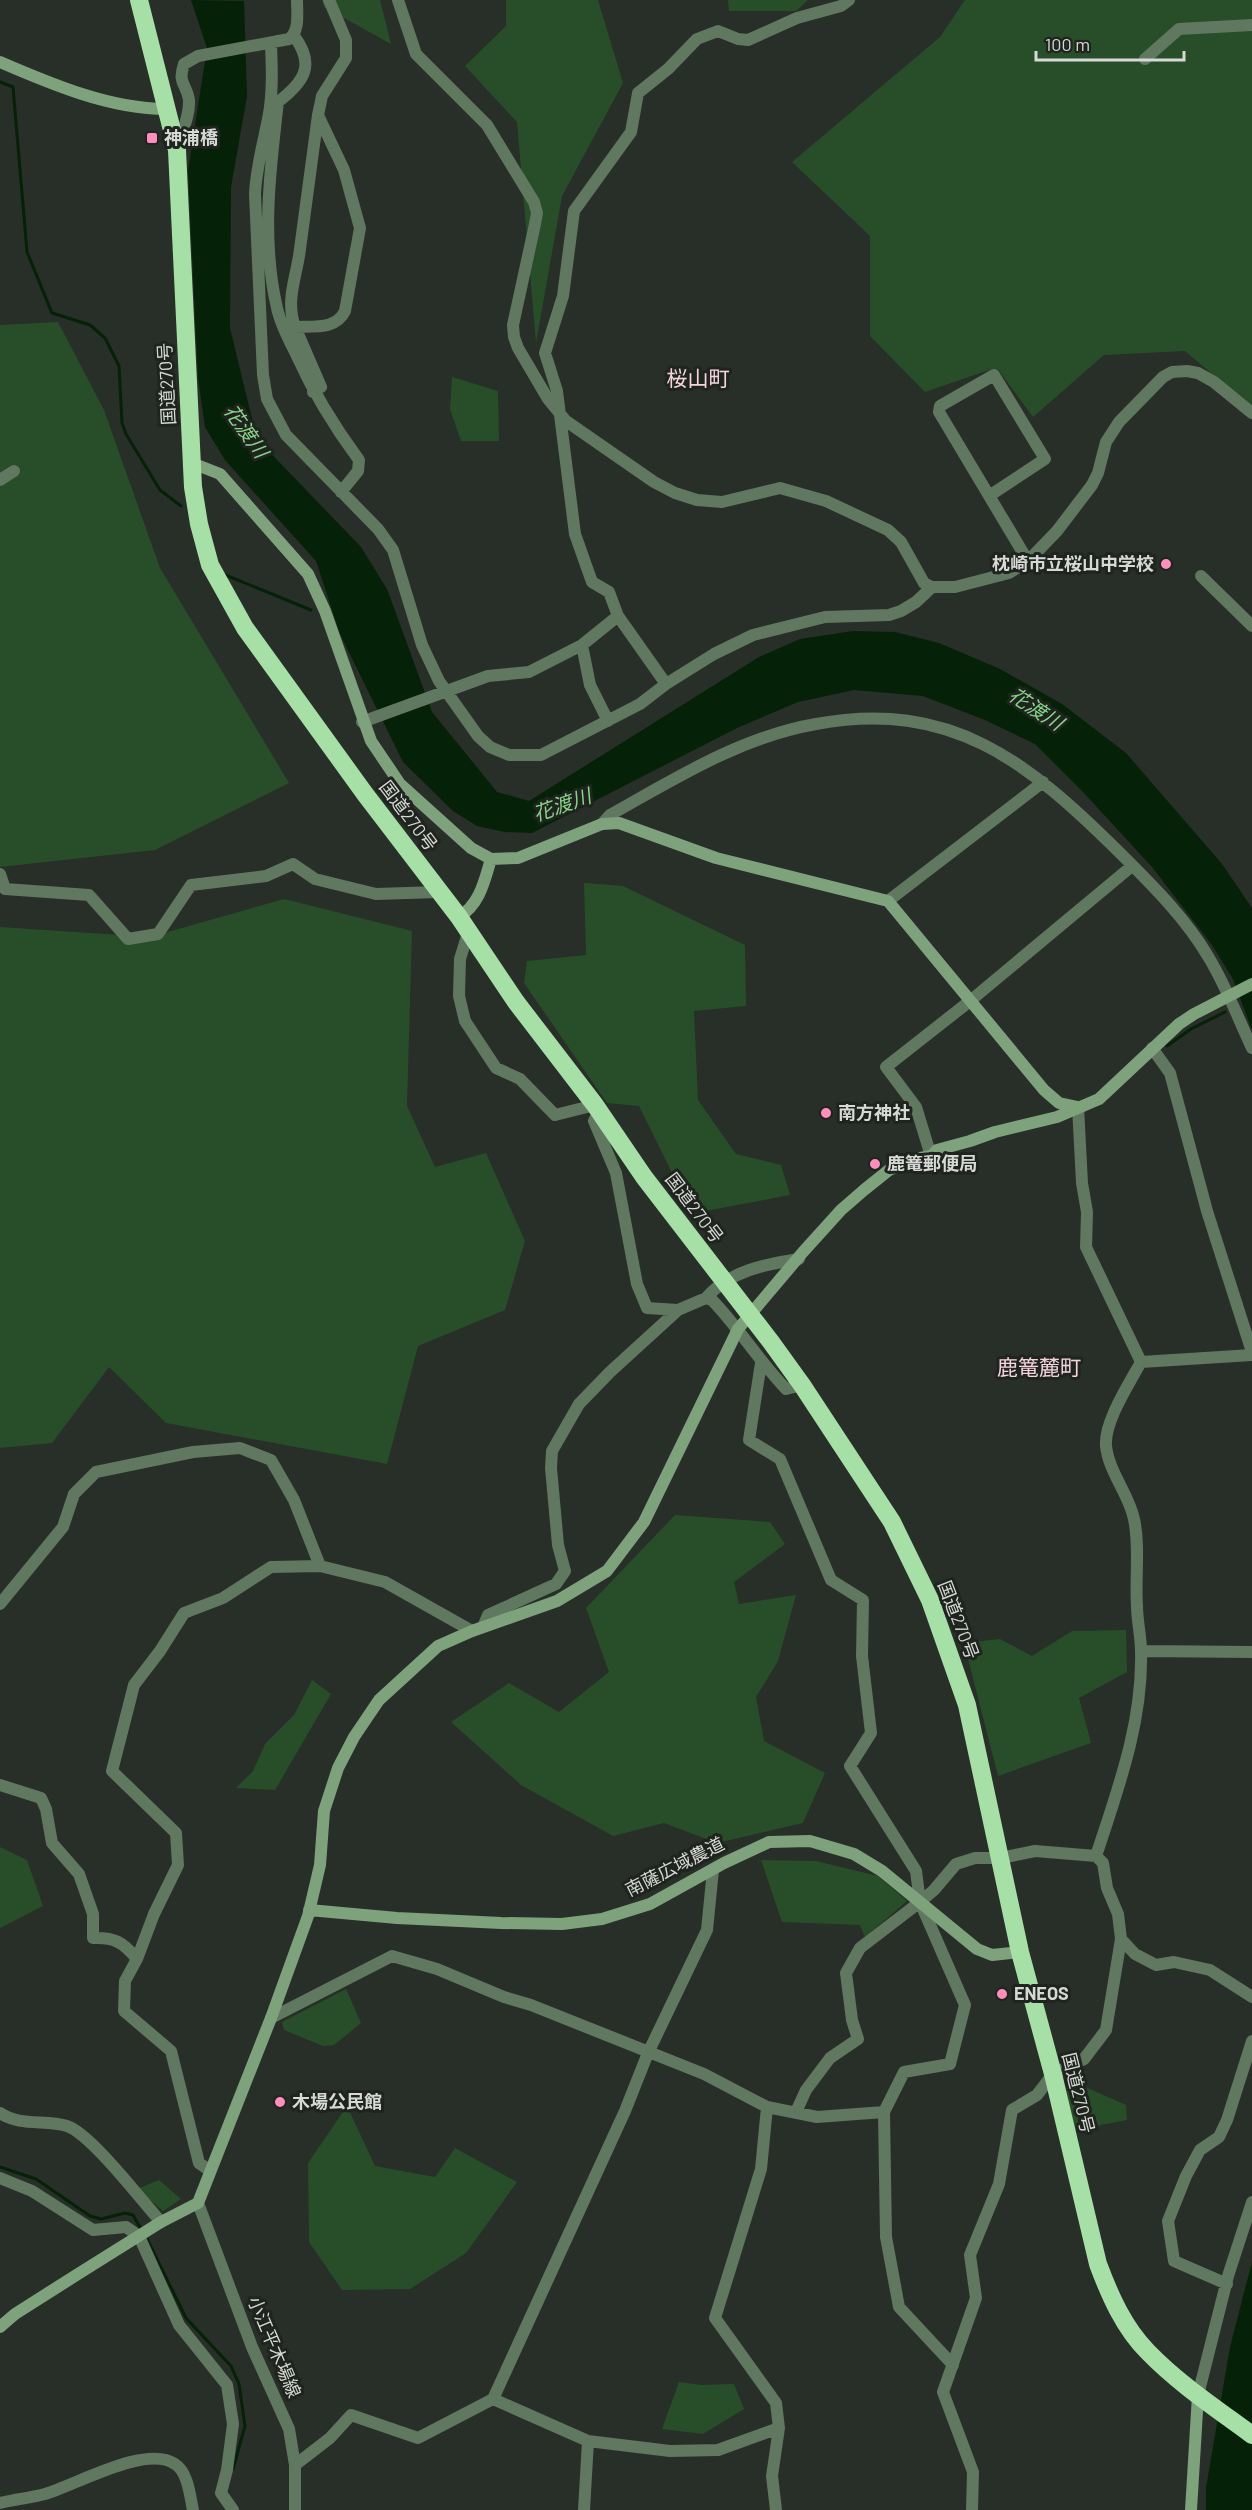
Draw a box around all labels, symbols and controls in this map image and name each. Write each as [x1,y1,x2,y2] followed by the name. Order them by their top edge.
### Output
[1036,24,1184,62] scale bar
[1045,33,1090,55] text: 100 m
[164,126,218,148] place label: 神浦橋
[145,131,159,145] marker: 神浦橋
[153,342,179,426] street label: 国道270号
[667,365,730,390] district label: 桜山町
[220,399,275,464] water label: 花渡川
[992,552,1154,574] place label: 枕崎市立桜山中学校
[1159,557,1173,571] marker: 枕崎市立桜山中学校
[1005,682,1070,736] water label: 花渡川
[375,776,442,855] street label: 国道270号
[529,782,596,825] water label: 花渡川
[838,1101,910,1123] place label: 南方神社
[819,1106,833,1120] marker: 南方神社
[887,1152,977,1174] place label: 鹿篭郵便局
[868,1157,882,1171] marker: 鹿篭郵便局
[661,1168,728,1247] street label: 国道270号
[997,1354,1081,1379] district label: 鹿篭麓町
[934,1577,984,1662] street label: 国道270号
[621,1832,728,1900] street label: 南薩広域農道
[1014,1982,1069,2004] place label: ENEOS
[995,1987,1009,2001] marker: ENEOS
[1058,2050,1100,2135] street label: 国道270号
[292,2090,382,2112] place label: 木場公民館
[273,2095,287,2109] marker: 木場公民館
[244,2293,306,2401] street label: 小江平木場線

